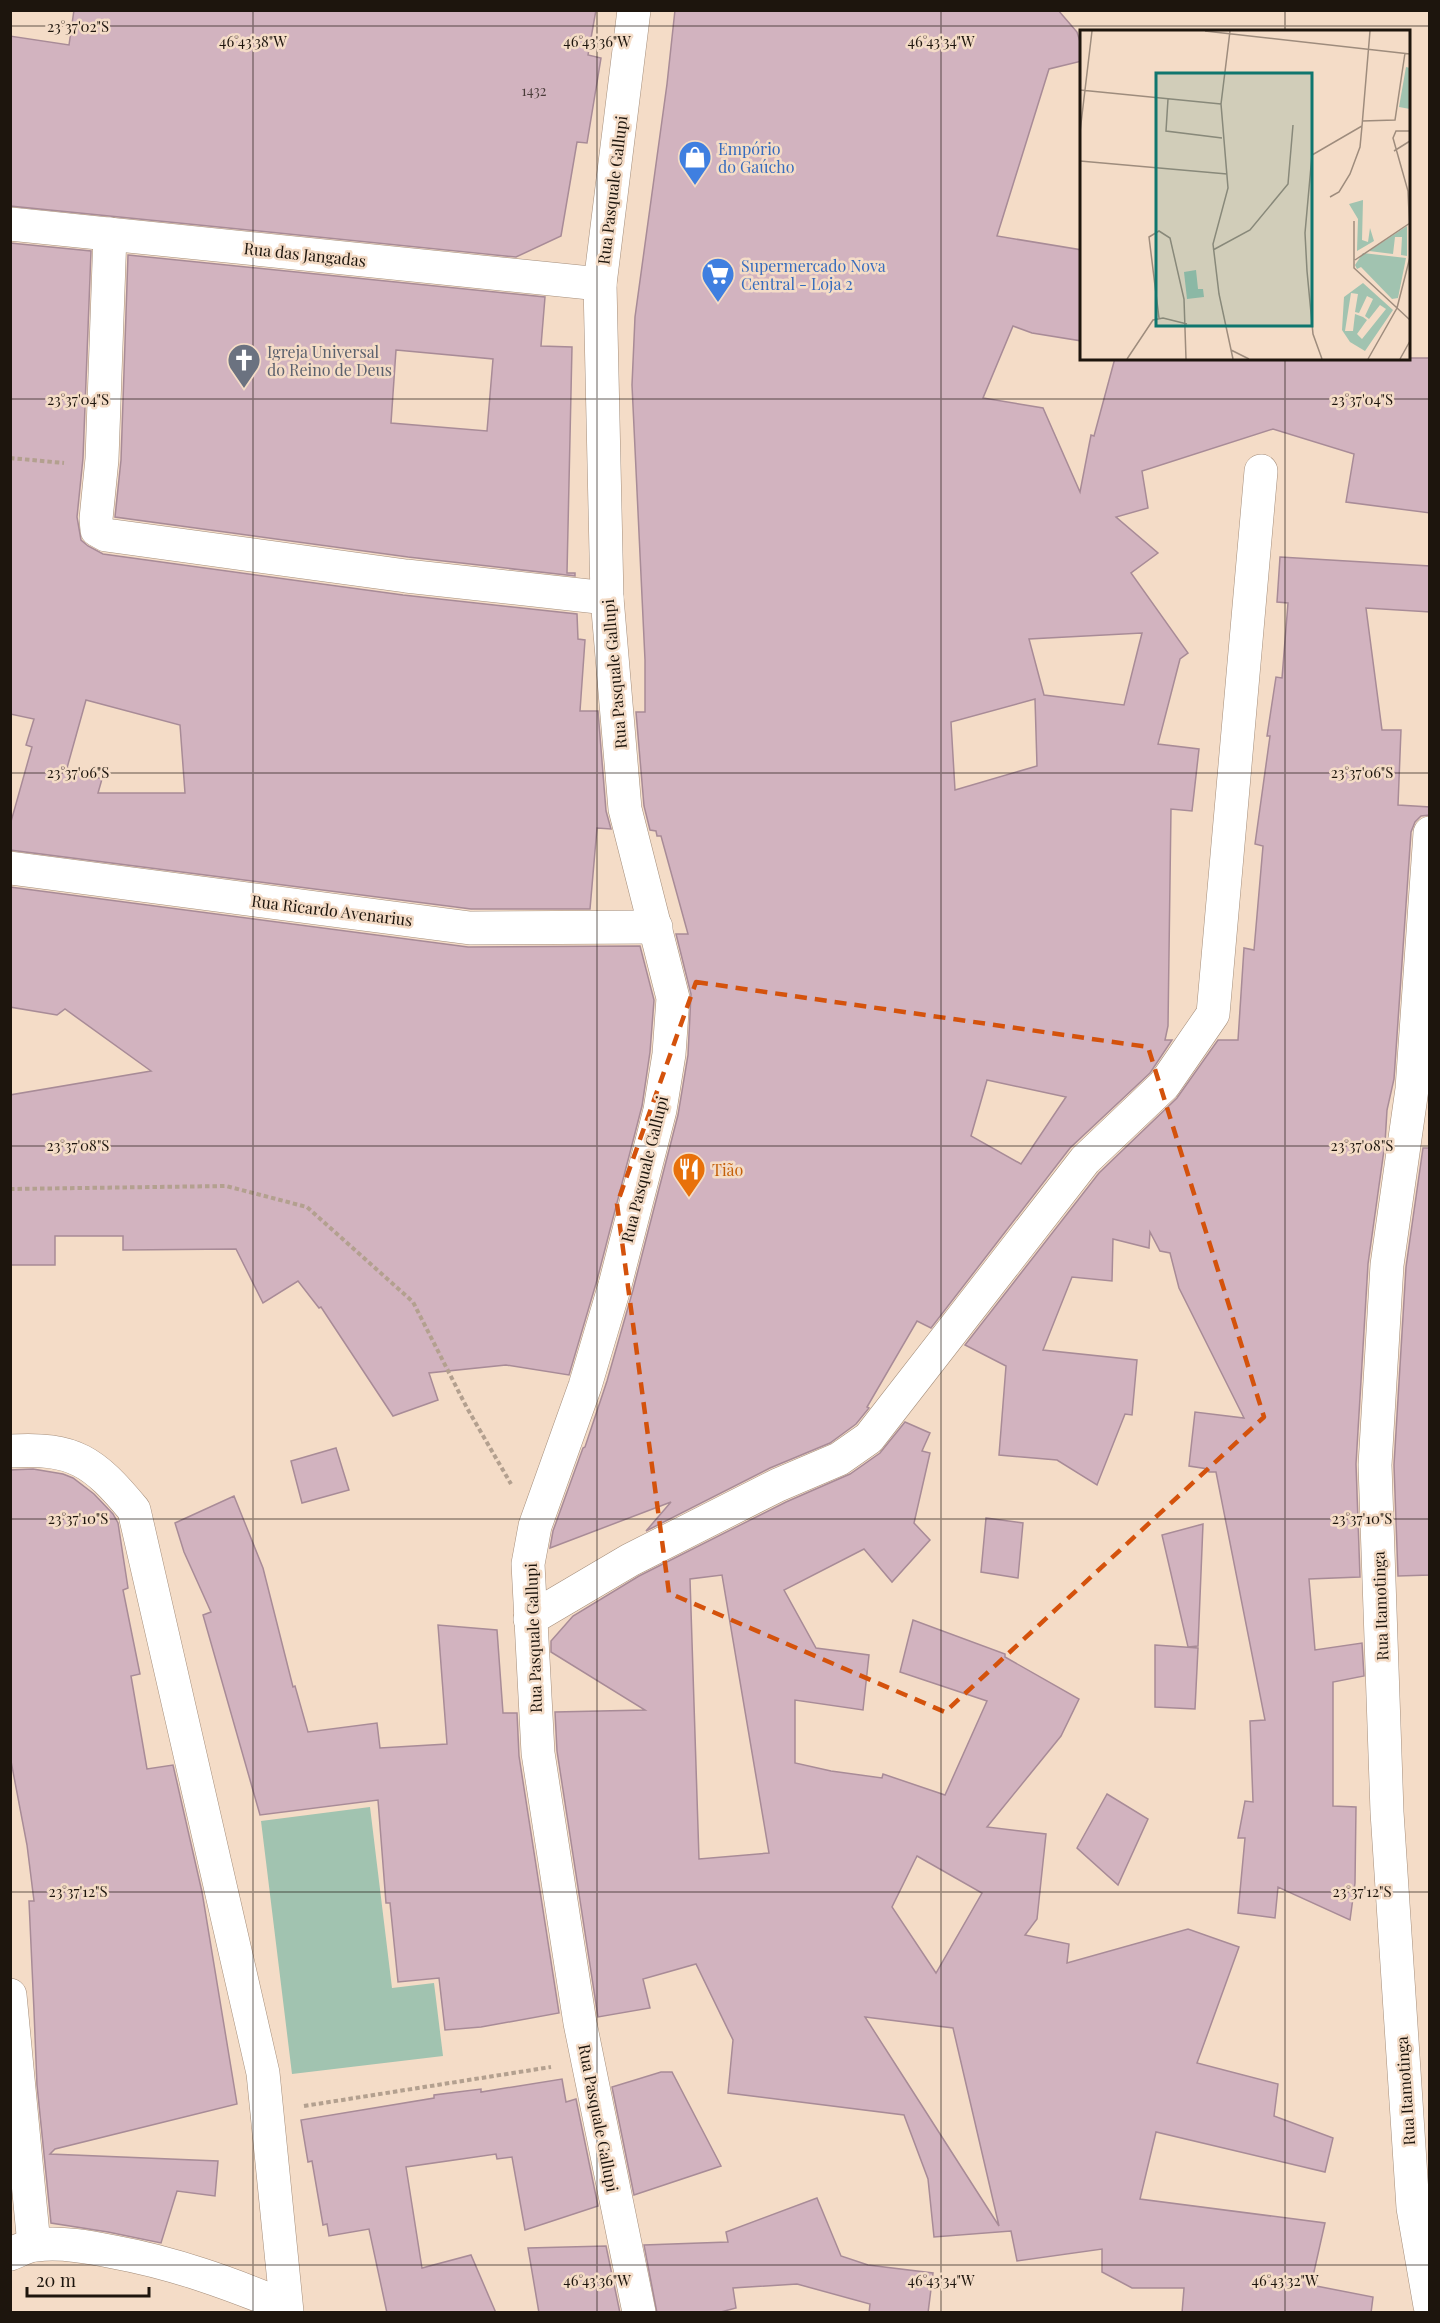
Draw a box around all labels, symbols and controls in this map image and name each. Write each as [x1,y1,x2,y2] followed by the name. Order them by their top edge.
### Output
[47,16,109,36] text: 23°37'02"S
[1080,30,1410,360] inset map
[219,31,287,51] text: 46°43'38"W
[563,31,631,51] text: 46°43'36"W
[907,31,975,51] text: 46°43'34"W
[522,81,547,100] house number: 1432
[592,114,632,266] street label: Rua Pasquale Gallupi
[718,138,795,177] place label: Empório do Gaúcho
[677,139,713,186] shop icon: Empório do Gaúcho
[243,237,367,271] street label: Rua das Jangadas
[741,255,886,294] place label: Supermercado Nova Central - Loja 2
[700,256,736,303] supermarket icon: Supermercado Nova Central - Loja 2
[267,341,392,380] place label: Igreja Universal do Reino de Deus
[226,342,262,389] church icon: Igreja Universal do Reino de Deus
[47,389,109,409] text: 23°37'04"S
[1331,389,1393,409] text: 23°37'04"S
[597,598,631,750] street label: Rua Pasquale Gallupi
[47,762,109,782] text: 23°37'06"S
[1331,762,1393,782] text: 23°37'06"S
[250,890,414,930] street label: Rua Ricardo Avenarius
[616,1093,672,1244] street label: Rua Pasquale Gallupi
[47,1135,109,1155] text: 23°37'08"S
[1331,1135,1393,1155] text: 23°37'08"S
[671,1151,707,1198] restaurant icon: Tião
[712,1159,744,1180] place label: Tião
[48,1508,108,1528] text: 23°37'10"S
[1332,1508,1392,1528] text: 23°37'10"S
[1368,1551,1392,1661] street label: Rua Itamotinga
[520,1562,546,1713] street label: Rua Pasquale Gallupi
[49,1881,107,1901] text: 23°37'12"S
[1333,1881,1391,1901] text: 23°37'12"S
[1391,2036,1419,2146] street label: Rua Itamotinga
[574,2042,624,2194] street label: Rua Pasquale Gallupi
[27,2260,148,2298] scale bar
[36,2268,76,2292] text: 20 m
[563,2270,631,2290] text: 46°43'36"W
[907,2270,975,2290] text: 46°43'34"W
[1252,2270,1319,2290] text: 46°43'32"W

